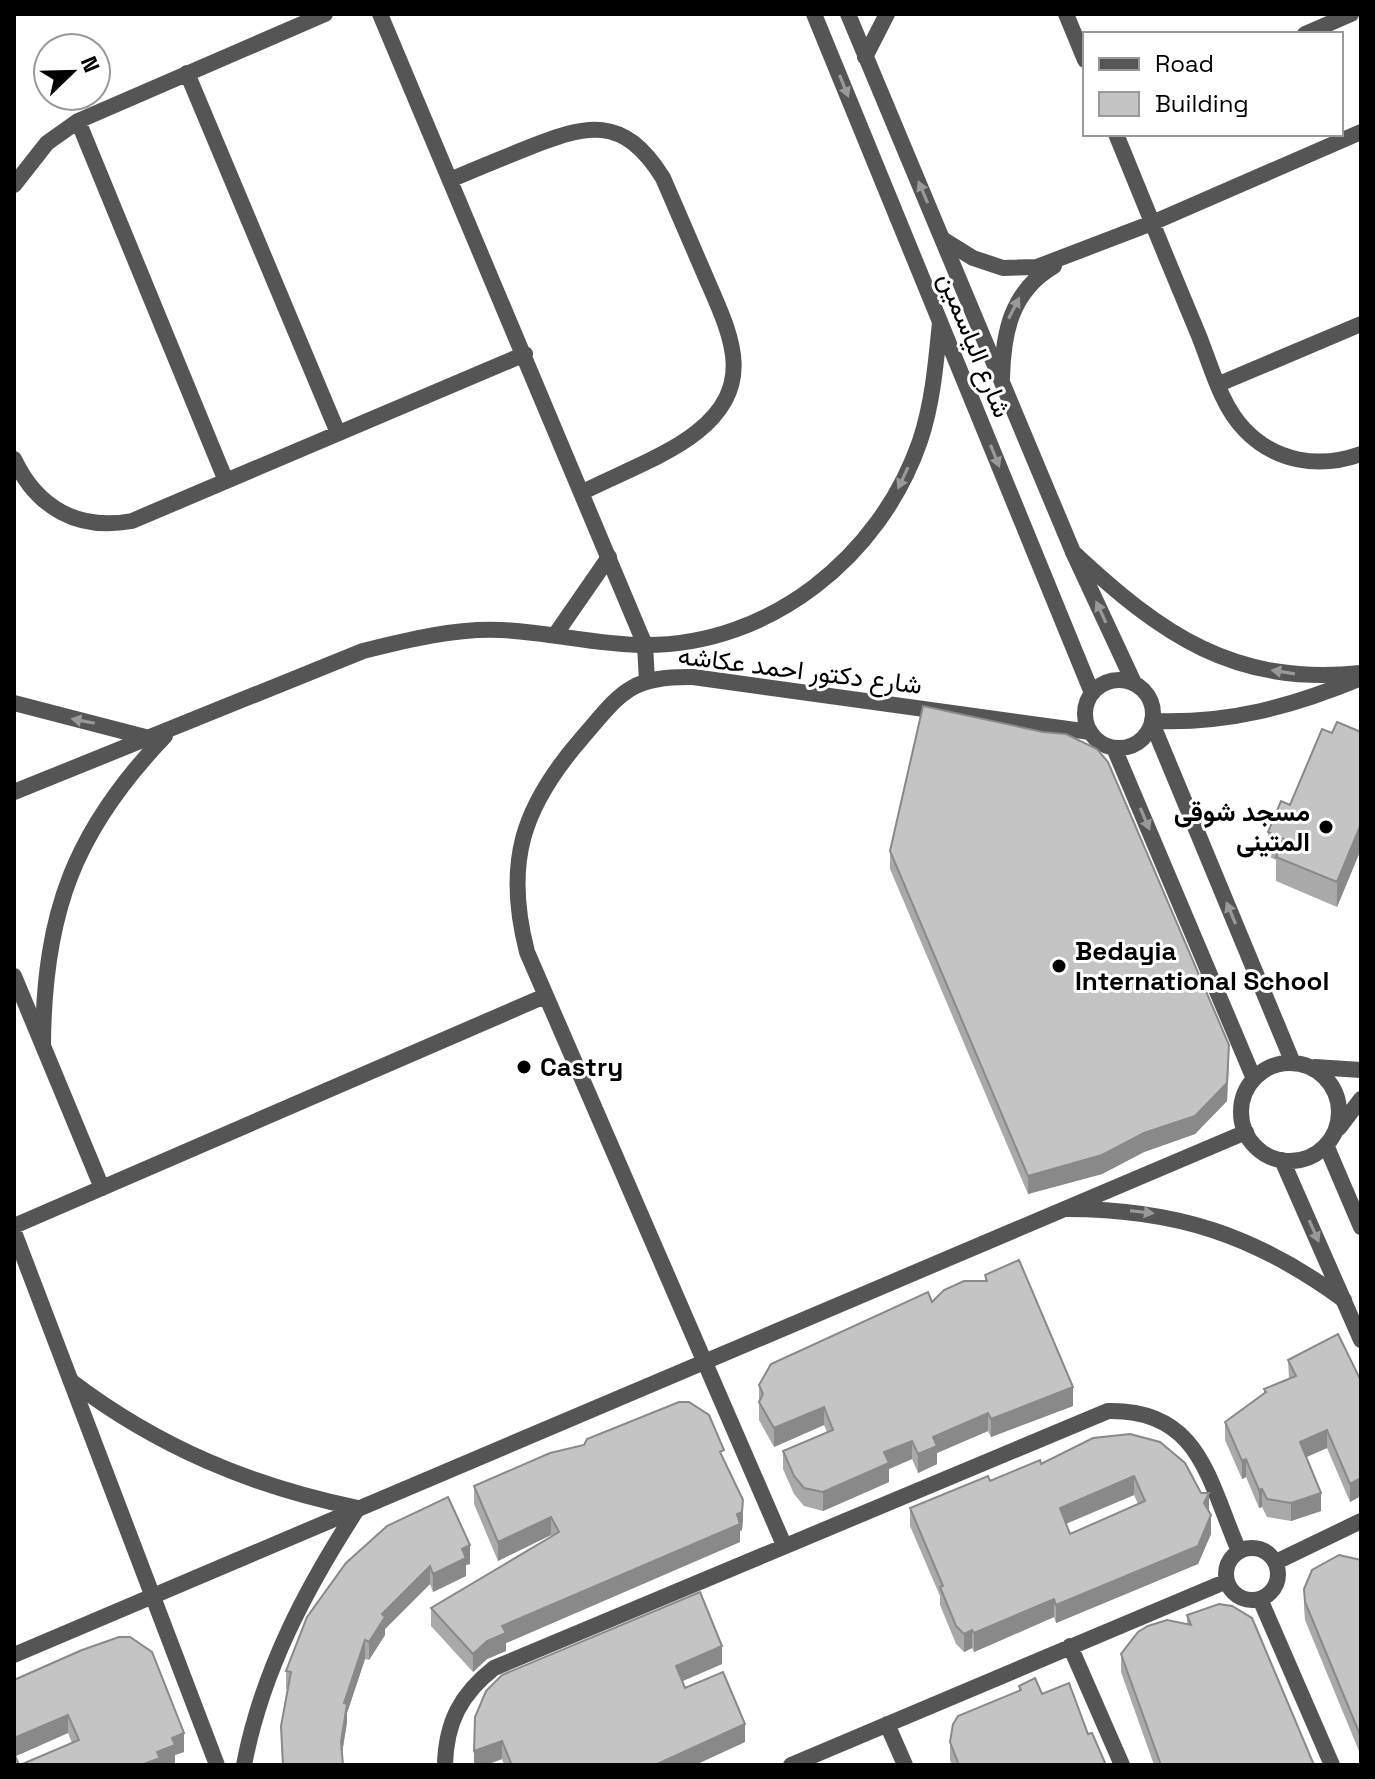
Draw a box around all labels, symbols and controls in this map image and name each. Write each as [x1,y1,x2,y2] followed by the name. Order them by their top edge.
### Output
[32,32,112,112] north arrow
[1083,32,1343,136] legend
[1155,48,1214,79] text: Road
[75,52,106,76] text: N
[837,74,850,98] one-way arrow
[1155,88,1249,119] text: Building
[917,181,930,204] one-way arrow
[930,268,1019,423] street label: شارع الياسمين
[1008,297,1021,320] one-way arrow
[989,444,1002,468] one-way arrow
[896,466,910,489] one-way arrow
[1094,601,1108,624] one-way arrow
[676,638,924,703] street label: شارع دكتور احمد عكاشه
[1271,665,1296,678] one-way arrow
[71,714,96,726] one-way arrow
[1174,795,1310,859] place label: مسجد شوقى المتينى
[1138,808,1151,831] one-way arrow
[1317,818,1335,836] marker: مسجد شوقى المتينى
[1224,901,1237,925] one-way arrow
[1075,934,1329,998] place label: Bedayia International School
[1050,957,1068,975] marker: Bedayia International School
[540,1050,623,1084] place label: Castry
[515,1058,533,1076] marker: Castry
[1130,1206,1155,1219] one-way arrow
[1307,1219,1320,1243] one-way arrow

